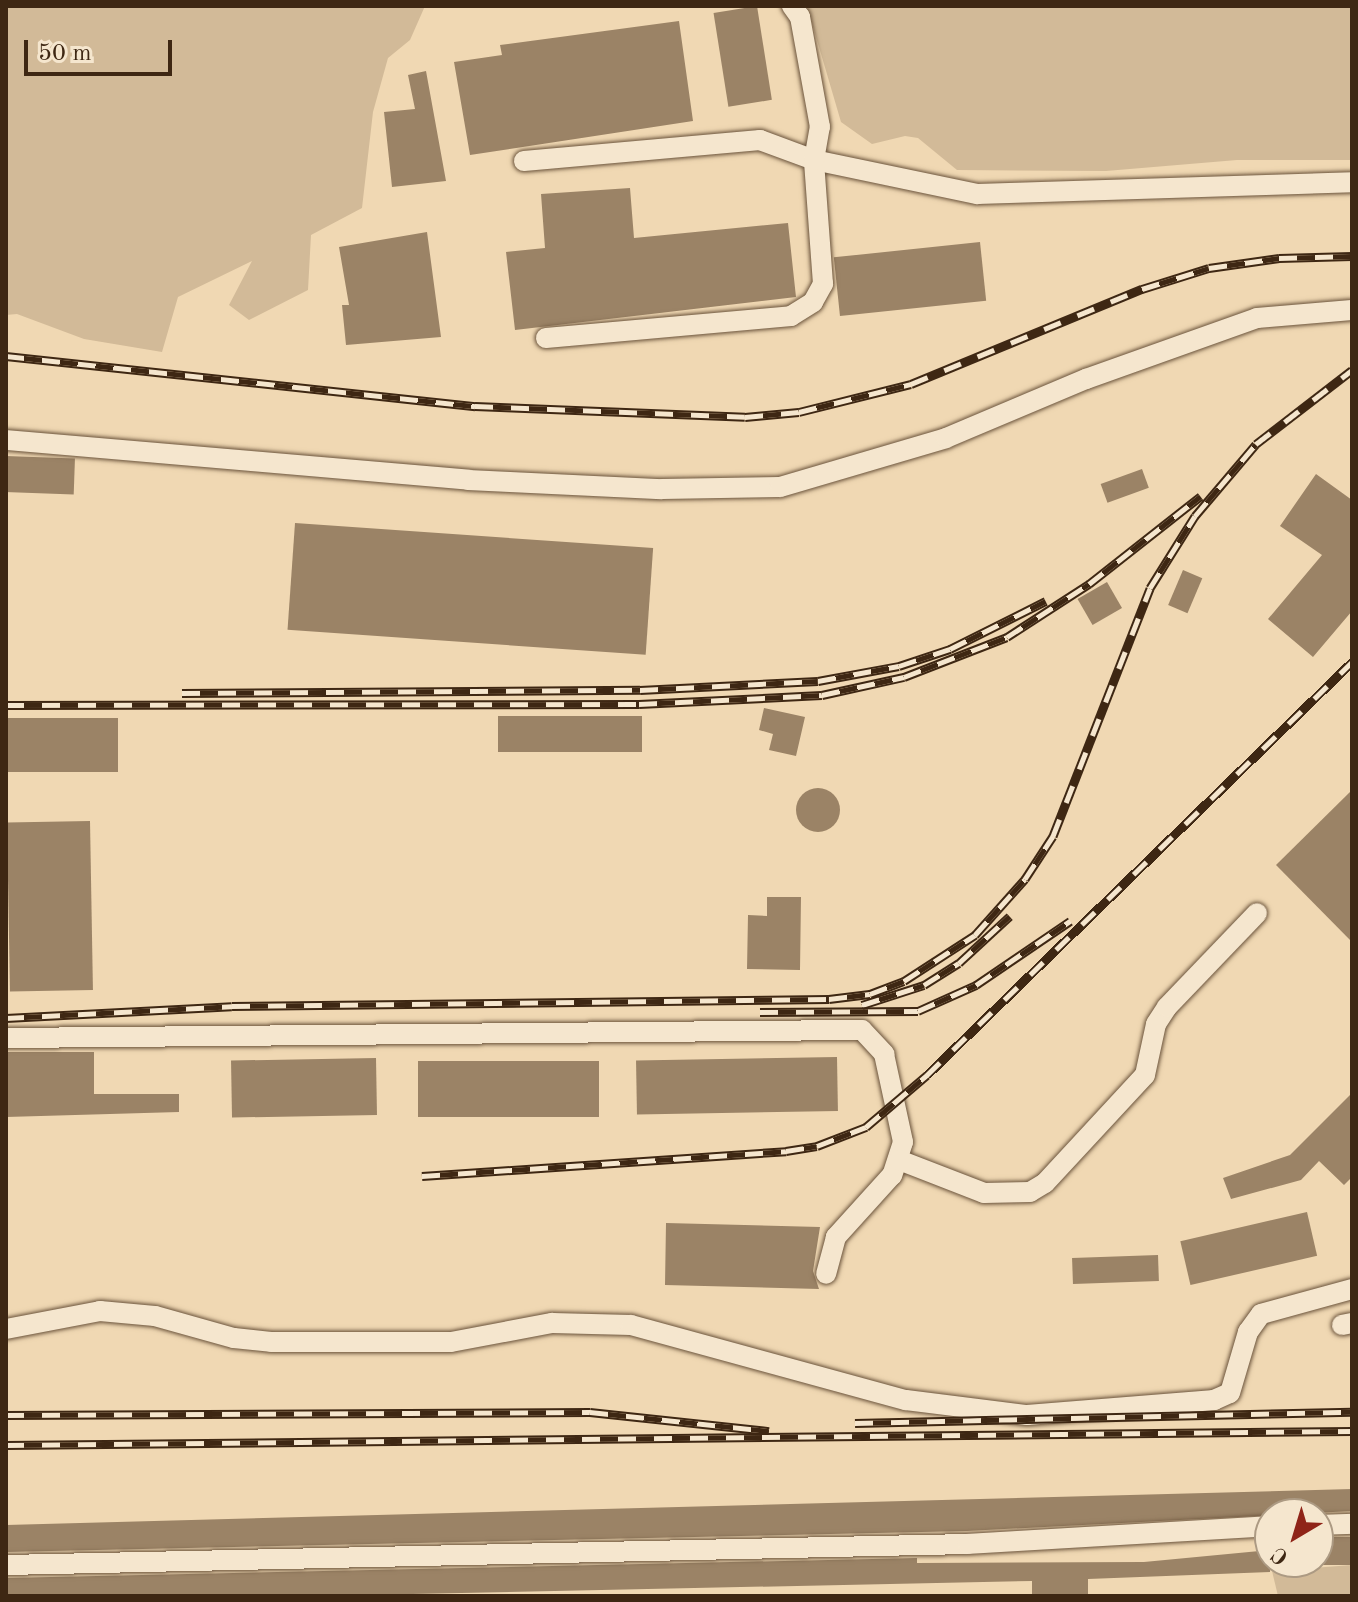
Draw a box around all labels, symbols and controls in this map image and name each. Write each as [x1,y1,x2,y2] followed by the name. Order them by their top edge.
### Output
[28,24,176,74] scale bar
[38,42,92,66] text: 50 m
[1254,1498,1334,1578] north arrow
[1268,1542,1293,1568] text: С

